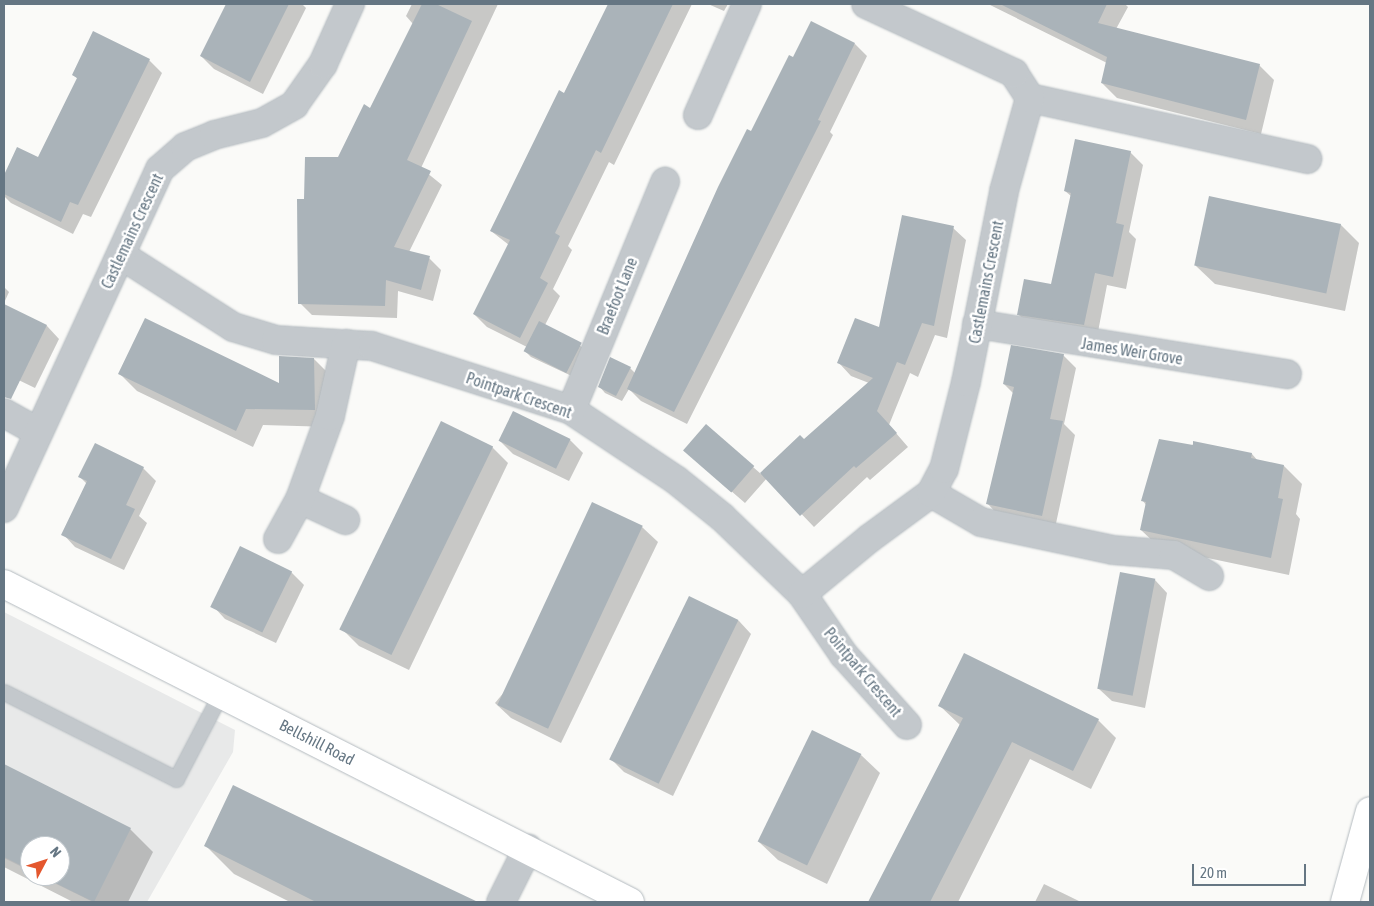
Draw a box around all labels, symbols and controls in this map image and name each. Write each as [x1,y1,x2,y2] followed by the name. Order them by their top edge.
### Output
[97,170,167,292] street label: Castlemains Crescent
[965,219,1007,345] street label: Castlemains Crescent
[593,255,641,337] street label: Braefoot Lane
[1080,334,1184,368] street label: James Weir Grove
[464,368,574,422] street label: Pointpark Crescent
[820,623,906,721] street label: Pointpark Crescent
[276,715,358,769] street label: Bellshill Road
[20,836,70,886] north arrow
[47,844,65,860] text: N
[1194,854,1308,886] scale bar
[1200,864,1227,881] text: 20 m

